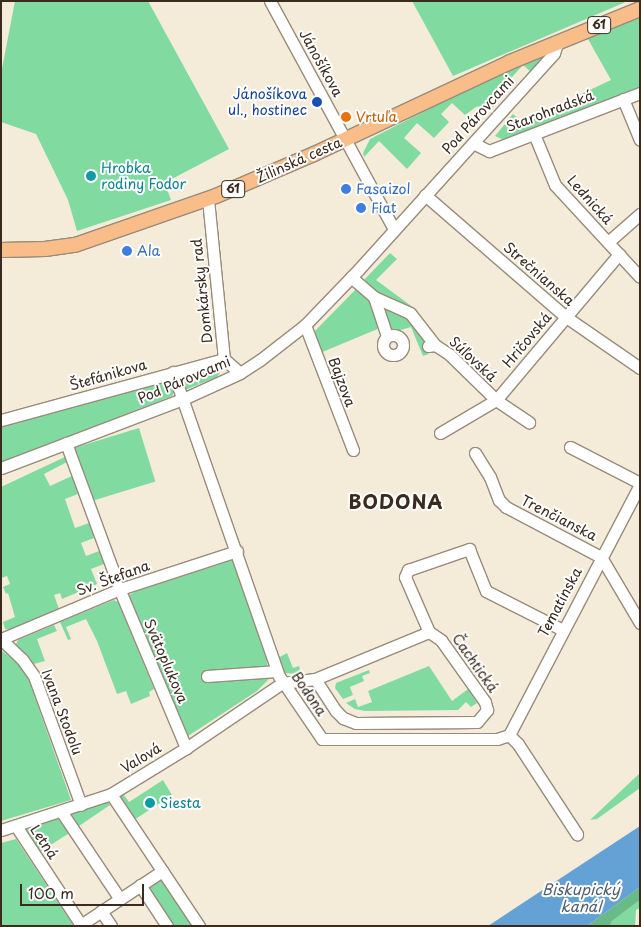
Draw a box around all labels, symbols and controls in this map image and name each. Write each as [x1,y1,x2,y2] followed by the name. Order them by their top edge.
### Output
[586,16,612,34] road number: 61
[296,26,346,100] street label: Jánošíkova
[438,72,518,158] street label: Pod Párovcami
[228,86,307,118] place label: Jánošíkova ul., hostinec
[504,87,596,135] street label: Starohradská
[311,96,323,108] marker: Jánošíkova ul., hostinec
[356,109,397,125] place label: Vrtuľa
[340,111,352,123] marker: Vrtuľa
[254,134,344,186] street label: Žilinská cesta
[101,160,186,192] place label: Hrobka rodiny Fodor
[85,170,97,182] marker: Hrobka rodiny Fodor
[564,172,616,228] street label: Lednická
[220,180,246,198] road number: 61
[356,181,410,197] place label: Fasaizol
[340,183,352,195] marker: Fasaizol
[371,200,397,216] place label: Fiat
[355,202,367,214] marker: Fiat
[188,238,216,344] street label: Domkársky rad
[500,239,578,309] street label: Strečnianska
[137,243,160,259] place label: Ala
[121,245,133,257] marker: Ala
[499,309,555,371] street label: Hričovská
[446,333,500,385] street label: Súľovská
[135,353,233,407] street label: Pod Párovcami
[325,355,359,409] street label: Bajzova
[67,356,149,394] street label: Štefánikova
[348,491,444,513] district label: BODONA
[518,492,600,544] street label: Trenčianska
[74,557,152,599] street label: Sv. Štefana
[535,564,585,640] street label: Tematínska
[141,616,191,706] street label: Svätoplukova
[449,630,501,696] street label: Čachtická
[38,667,86,757] street label: Ivana Stodolu
[288,669,330,719] street label: Bodona
[118,739,164,777] street label: Valová
[160,795,201,811] place label: Siesta
[144,797,156,809] marker: Siesta
[27,822,61,862] street label: Letná
[22,874,146,906] scale bar
[542,879,620,914] water label: Biskupický kanál
[28,881,74,904] text: 100 m

